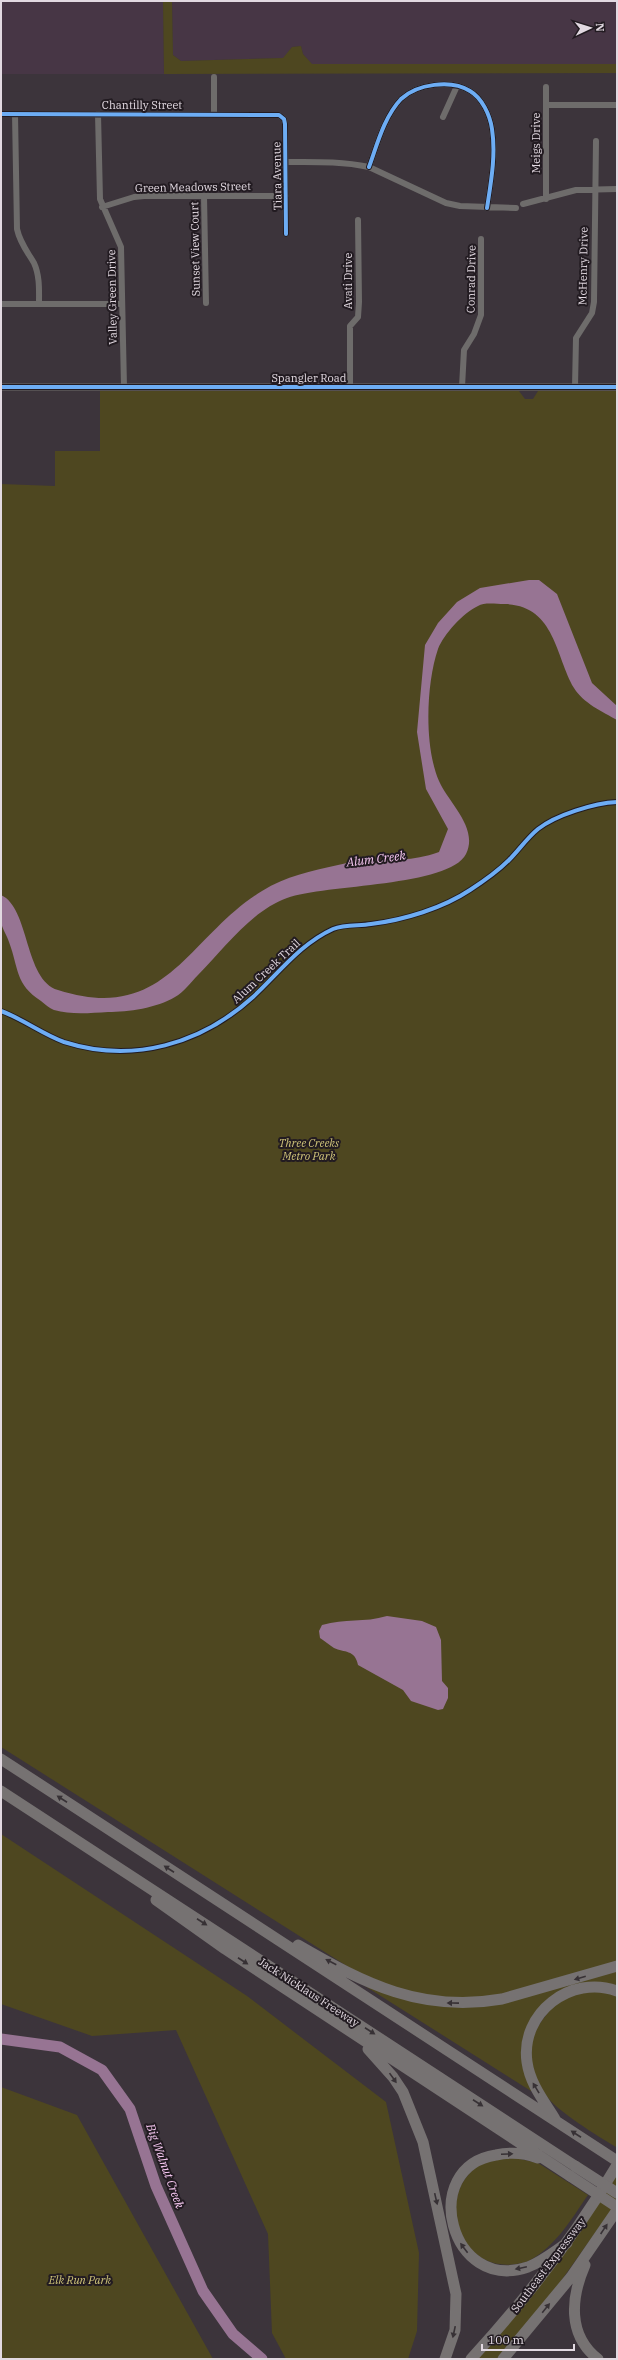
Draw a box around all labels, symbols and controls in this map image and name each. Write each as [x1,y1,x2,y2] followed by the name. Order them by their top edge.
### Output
[570,8,610,48] north arrow
[593,22,607,32] text: N
[102,98,182,112] street label: Chantilly Street
[529,113,543,173] street label: Meigs Drive
[269,141,285,210] street label: Tiara Avenue
[135,179,251,195] street label: Green Meadows Street
[187,202,203,296] street label: Sunset View Court
[575,227,591,305] street label: McHenry Drive
[463,245,479,313] street label: Conrad Drive
[104,249,120,345] street label: Valley Green Drive
[341,253,355,309] street label: Avati Drive
[271,371,347,385] street label: Spangler Road
[344,847,407,870] water label: Alum Creek
[229,936,303,1006] street label: Alum Creek Trail
[279,1136,340,1163] park label: Three Creeks Metro Park
[56,1795,68,1802] one-way arrow
[163,1865,175,1872] one-way arrow
[197,1918,208,1926] one-way arrow
[256,1954,362,2030] street label: Jack Nicklaus Freeway
[238,1957,248,1965] one-way arrow
[325,1959,337,1965] one-way arrow
[574,1975,586,1981] one-way arrow
[446,2000,459,2006] one-way arrow
[365,2027,375,2035] one-way arrow
[389,2073,397,2083] one-way arrow
[533,2082,540,2094] one-way arrow
[473,2099,484,2106] one-way arrow
[143,2121,188,2211] water label: Big Walnut Creek
[571,2130,581,2138] one-way arrow
[500,2150,513,2157] one-way arrow
[434,2193,440,2206] one-way arrow
[508,2215,588,2315] street label: Southeast Expressway
[601,2223,608,2235] one-way arrow
[460,2243,468,2253] one-way arrow
[515,2266,527,2272] one-way arrow
[48,2273,111,2287] park label: Elk Run Park
[542,2302,550,2313] one-way arrow
[450,2326,456,2338] one-way arrow
[482,2326,574,2352] scale bar
[488,2332,524,2347] text: 100 m

